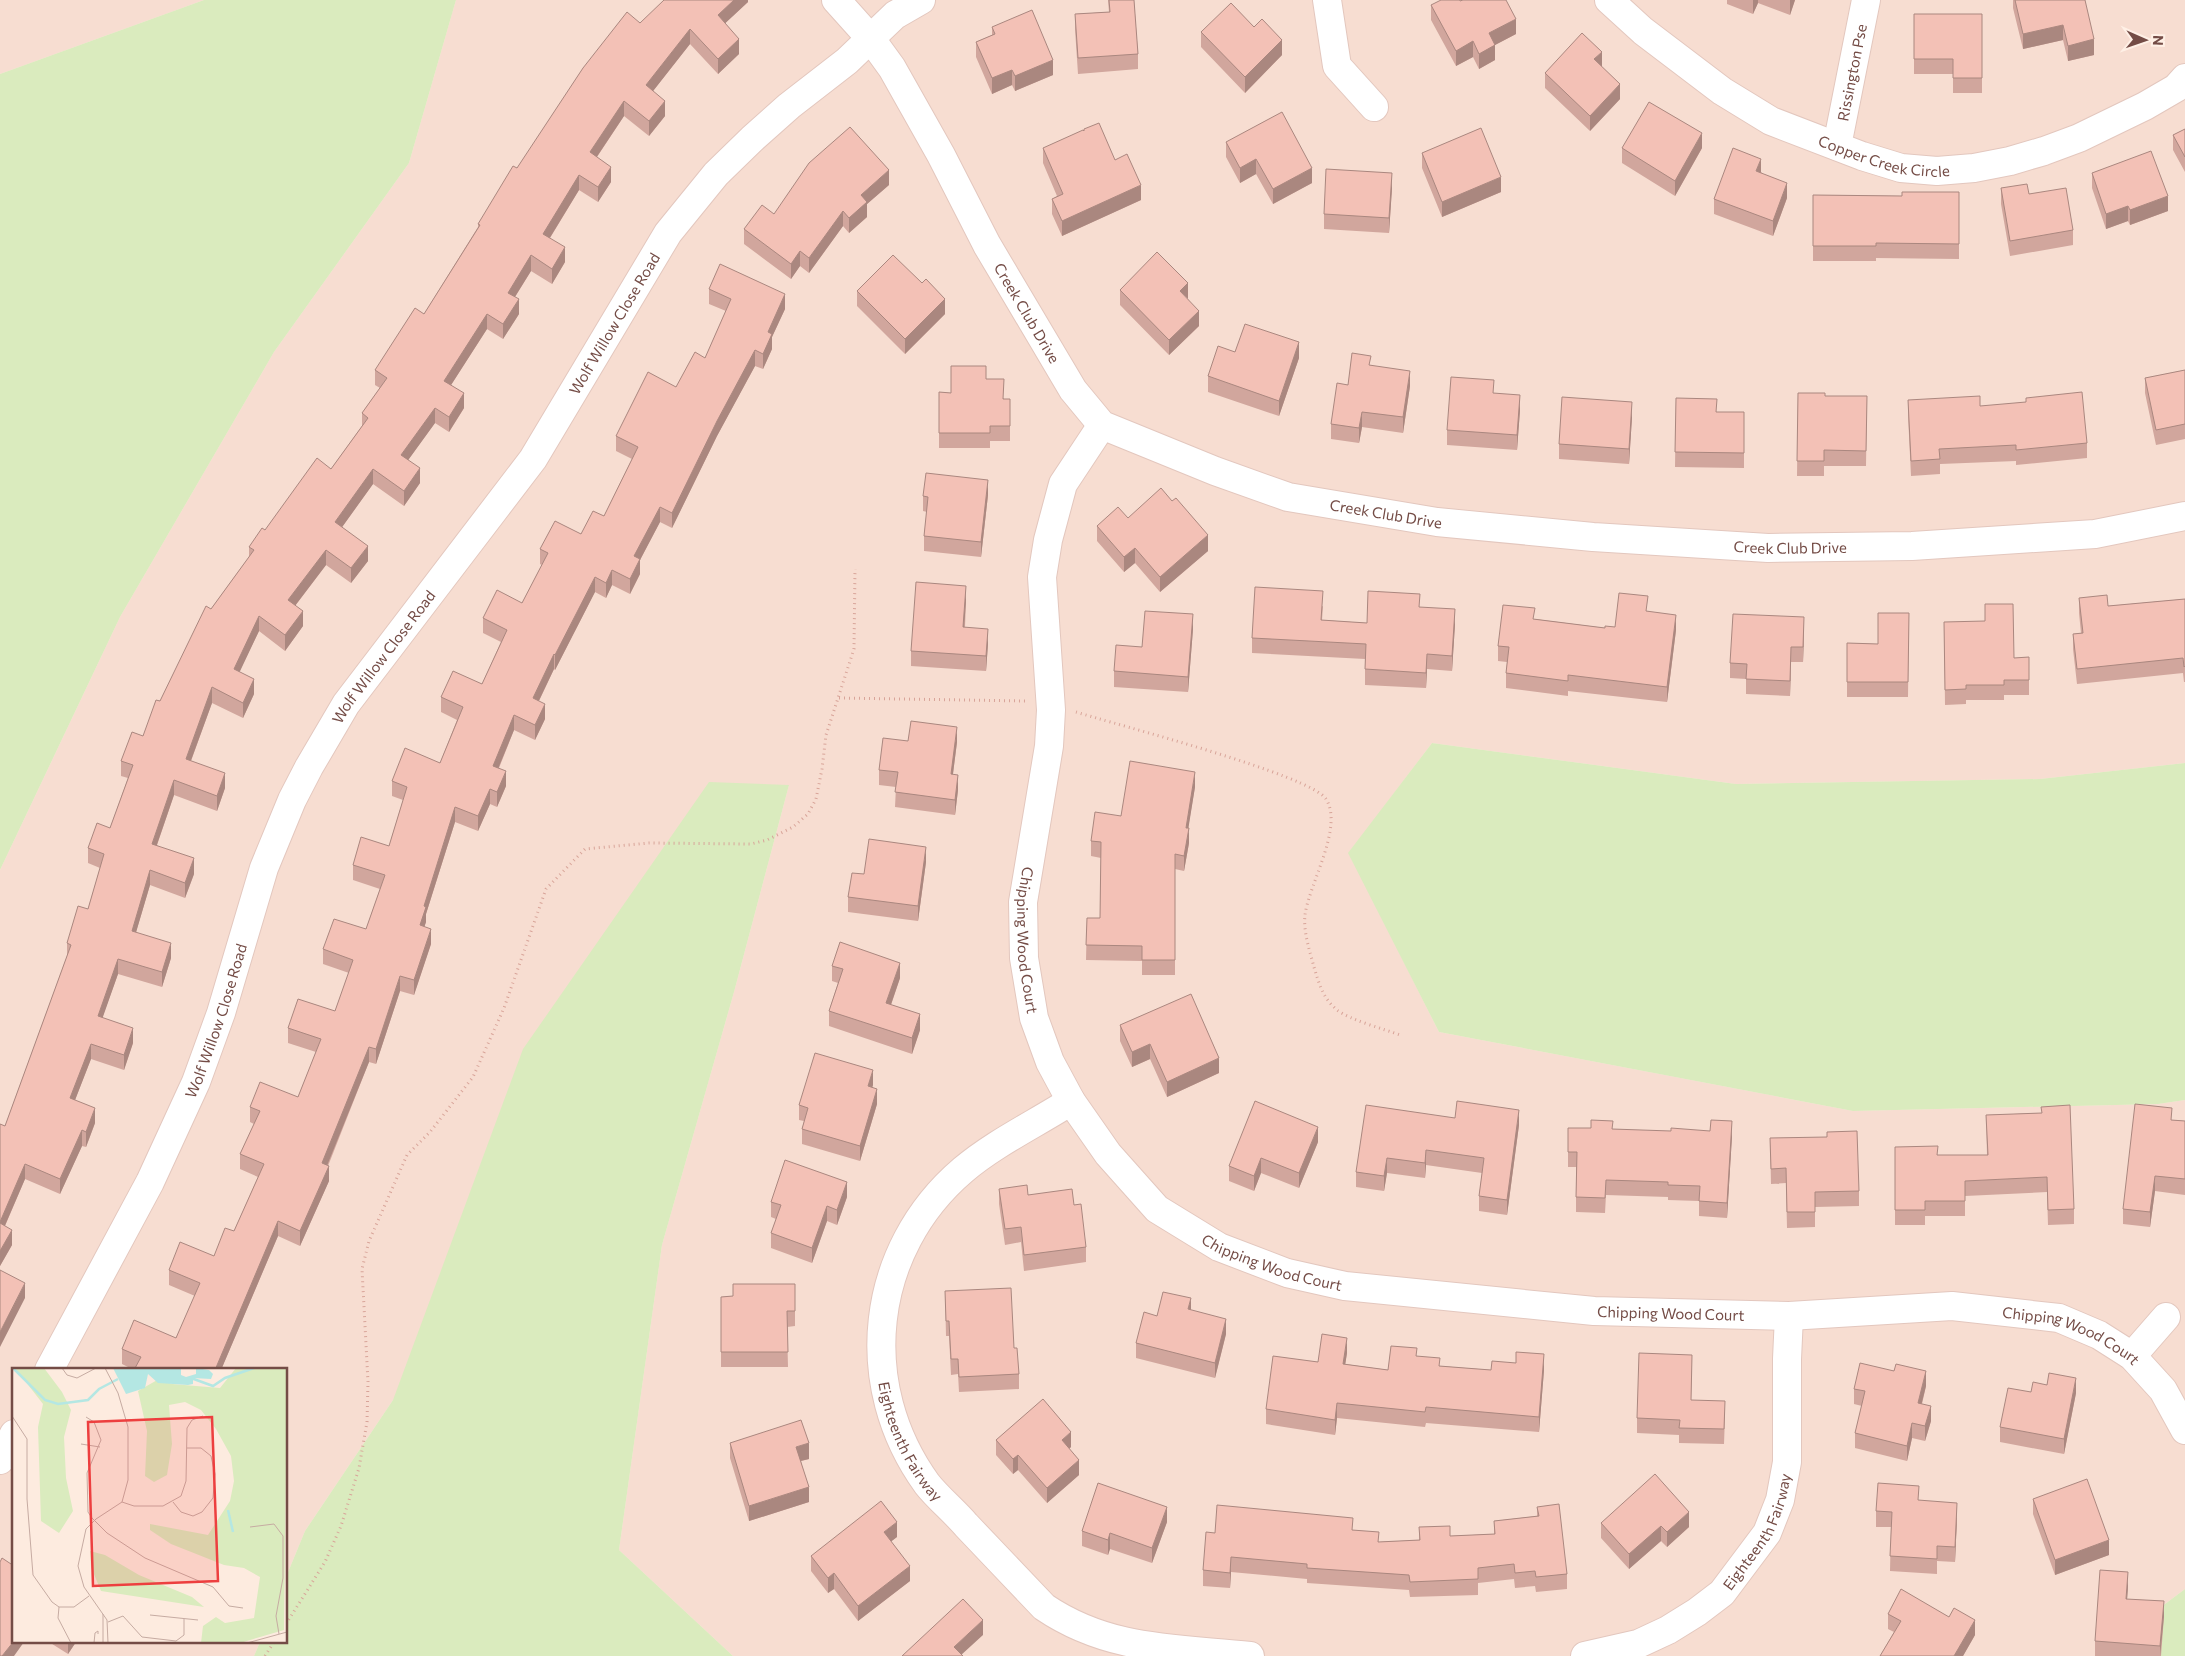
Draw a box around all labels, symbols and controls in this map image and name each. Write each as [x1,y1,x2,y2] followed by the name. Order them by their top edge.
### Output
[2120,15,2170,65] north arrow
[1833,22,1870,123] street label: Rissington Pse
[2150,35,2167,46] text: N
[1816,131,1951,180] street label: Copper Creek Circle
[565,249,663,397] street label: Wolf Willow Close Road
[991,259,1064,366] street label: Creek Club Drive
[1329,495,1443,531] street label: Creek Club Drive
[1733,537,1847,557] street label: Creek Club Drive
[328,586,439,726] street label: Wolf Willow Close Road
[1014,866,1042,1015] street label: Chipping Wood Court
[181,941,250,1101] street label: Wolf Willow Close Road
[1199,1230,1344,1294] street label: Chipping Wood Court
[1597,1302,1745,1324] street label: Chipping Wood Court
[2001,1303,2144,1368] street label: Chipping Wood Court
[12,1368,288,1644] inset map
[875,1380,946,1505] street label: Eighteenth Fairway
[1719,1472,1794,1593] street label: Eighteenth Fairway

